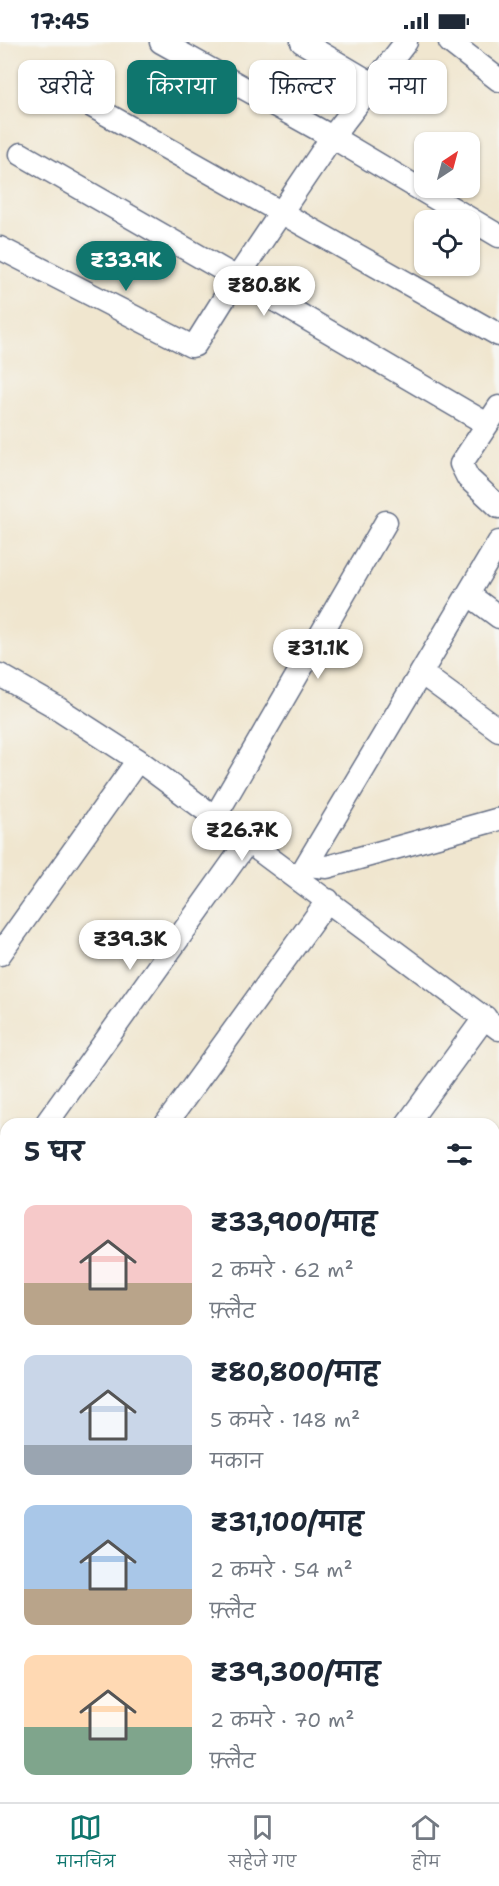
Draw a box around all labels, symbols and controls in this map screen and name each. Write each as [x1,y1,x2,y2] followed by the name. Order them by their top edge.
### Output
[30,7,90,36] text: 17:45
[18,60,115,114] chip: खरीदें
[127,60,237,114] chip: किराया
[249,60,356,114] chip: फ़िल्टर
[368,60,447,114] chip: नया
[414,132,480,198] north arrow
[414,132,480,276] map controls
[414,210,480,276] button: locate
[77,241,175,292] pin: ₹33.9K
[90,247,162,273] text: ₹33.9K
[215,266,313,317] pin: ₹80.8K
[227,272,301,298] text: ₹80.8K
[269,629,367,680] pin: ₹31.1K
[287,635,349,661] text: ₹31.1K
[193,811,291,862] pin: ₹26.7K
[206,817,278,843] text: ₹26.7K
[81,920,179,971] pin: ₹39.3K
[93,926,167,952] text: ₹39.3K
[24,1134,84,1169] text: 5 घर
[443,1138,476,1171] icon: filters
[210,1204,377,1239] text: ₹33,900/माह
[72,1229,144,1301] icon: home
[210,1257,354,1283] text: 2 कमरे · 62 m²
[210,1298,256,1324] text: फ़्लैट
[210,1354,379,1389] text: ₹80,800/माह
[72,1379,144,1451] icon: home
[210,1407,360,1433] text: 5 कमरे · 148 m²
[210,1448,263,1474] text: मकान
[210,1504,363,1539] text: ₹31,100/माह
[72,1529,144,1601] icon: home
[210,1557,353,1583] text: 2 कमरे · 54 m²
[210,1598,256,1624] text: फ़्लैट
[210,1654,380,1689] text: ₹39,300/माह
[72,1679,144,1751] icon: home
[210,1707,354,1733] text: 2 कमरे · 70 m²
[210,1748,256,1774] text: फ़्लैट
[57,1811,115,1879] tab: मानचित्र
[228,1811,296,1879] tab: सहेजे गए
[409,1811,442,1879] tab: होम

